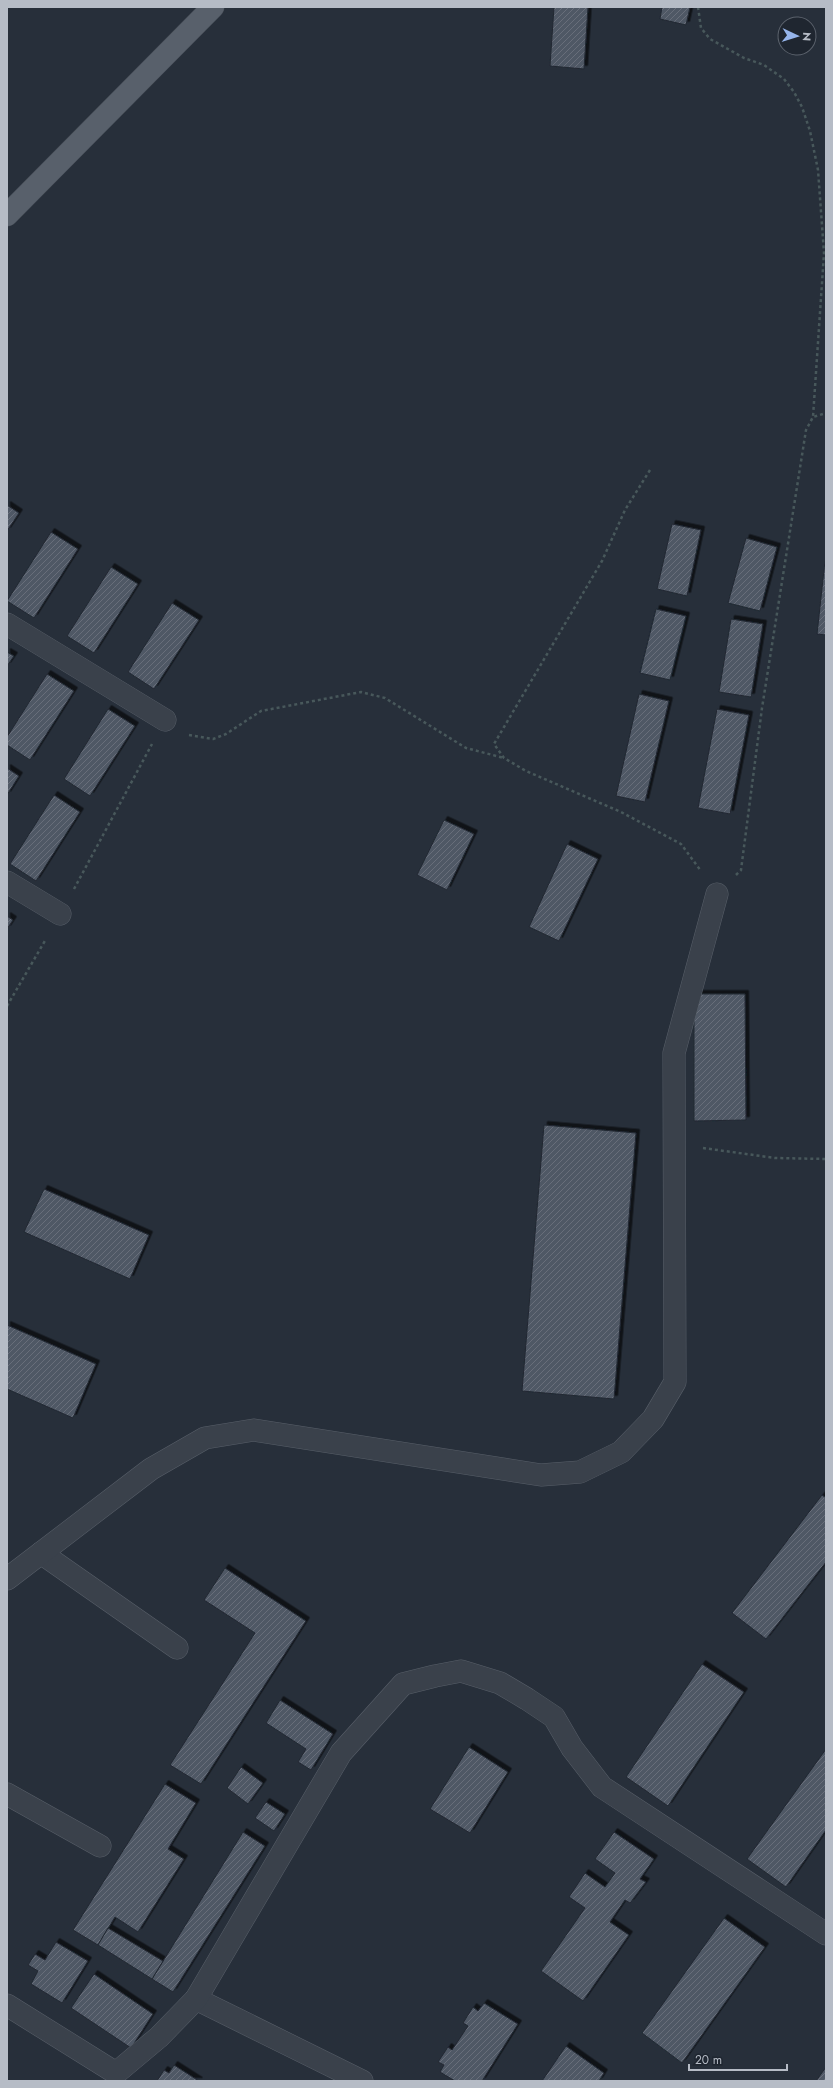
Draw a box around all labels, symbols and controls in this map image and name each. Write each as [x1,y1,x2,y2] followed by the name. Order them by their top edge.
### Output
[777,16,817,56] north arrow
[799,32,815,42] text: N
[689,2046,787,2072] scale bar
[695,2051,722,2069] text: 20 m

